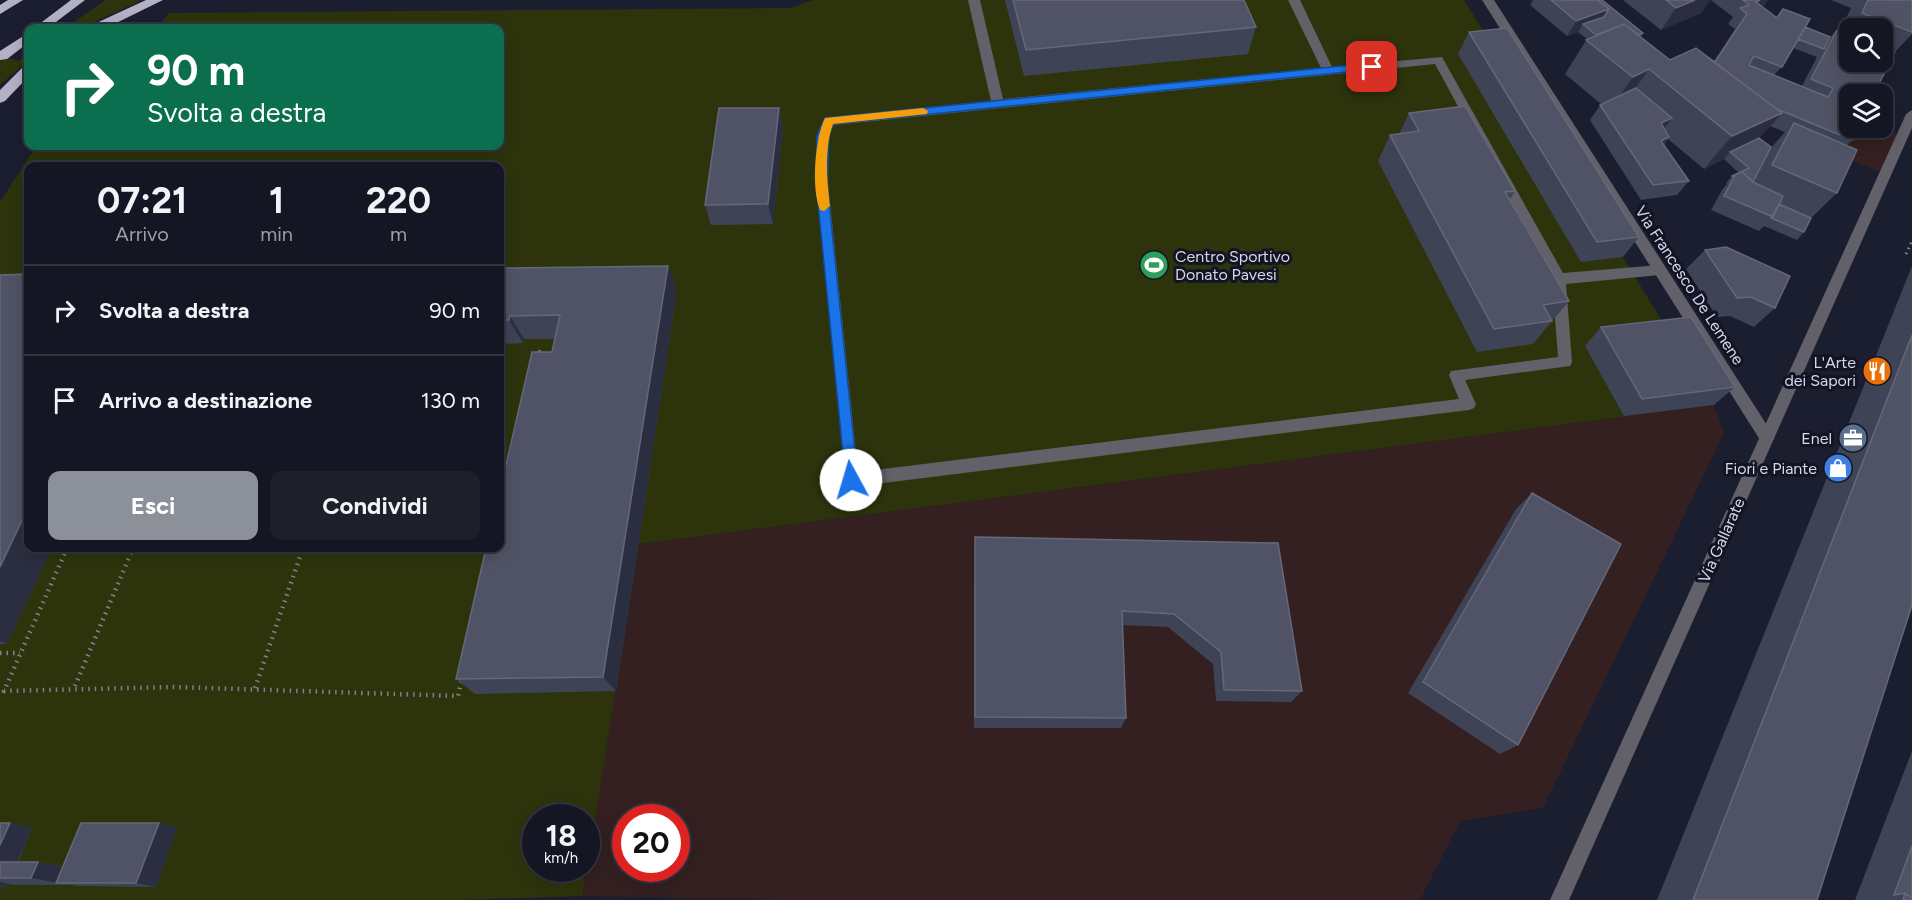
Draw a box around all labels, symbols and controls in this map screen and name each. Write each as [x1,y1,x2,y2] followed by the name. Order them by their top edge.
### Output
[1839,18,1893,138] map controls
[1839,18,1893,72] button: search
[1346,41,1397,92] pin
[147,45,245,96] text: 90 m
[48,48,126,126] icon: right
[1355,50,1388,83] icon: arrive
[1839,84,1893,138] button: layers
[147,96,326,129] text: Svolta a destra
[97,179,187,222] text: 07:21
[269,179,284,222] text: 1
[366,179,431,222] text: 220
[1631,202,1748,368] street label: Via Francesco De Lemene
[115,222,169,246] text: Arrivo
[260,222,293,246] text: min
[390,222,407,246] text: m
[1175,247,1290,284] place label: Centro Sportivo Donato Pavesi
[1138,249,1170,281] sports icon: Centro Sportivo Donato Pavesi
[48,294,81,327] icon: right
[99,297,249,324] text: Svolta a destra
[429,297,480,324] text: 90 m
[1784,353,1856,390] place label: L'Arte dei Sapori
[1861,355,1893,387] restaurant icon: L'Arte dei Sapori
[48,384,81,417] icon: arrive
[99,387,312,414] text: Arrivo a destinazione
[421,387,480,414] text: 130 m
[1837,422,1869,454] office icon: Enel
[1801,429,1832,448] place label: Enel
[819,448,883,512] position arrow
[1822,452,1854,484] shop icon: Fiori e Piante
[1725,459,1817,478] place label: Fiori e Piante
[48,471,258,540] button: Esci
[270,471,480,540] button: Condividi
[1694,495,1749,586] street label: Via Gallarate
[612,804,690,882] speed limit sign: 20
[545,817,577,854] text: 18
[544,849,578,867] text: km/h

